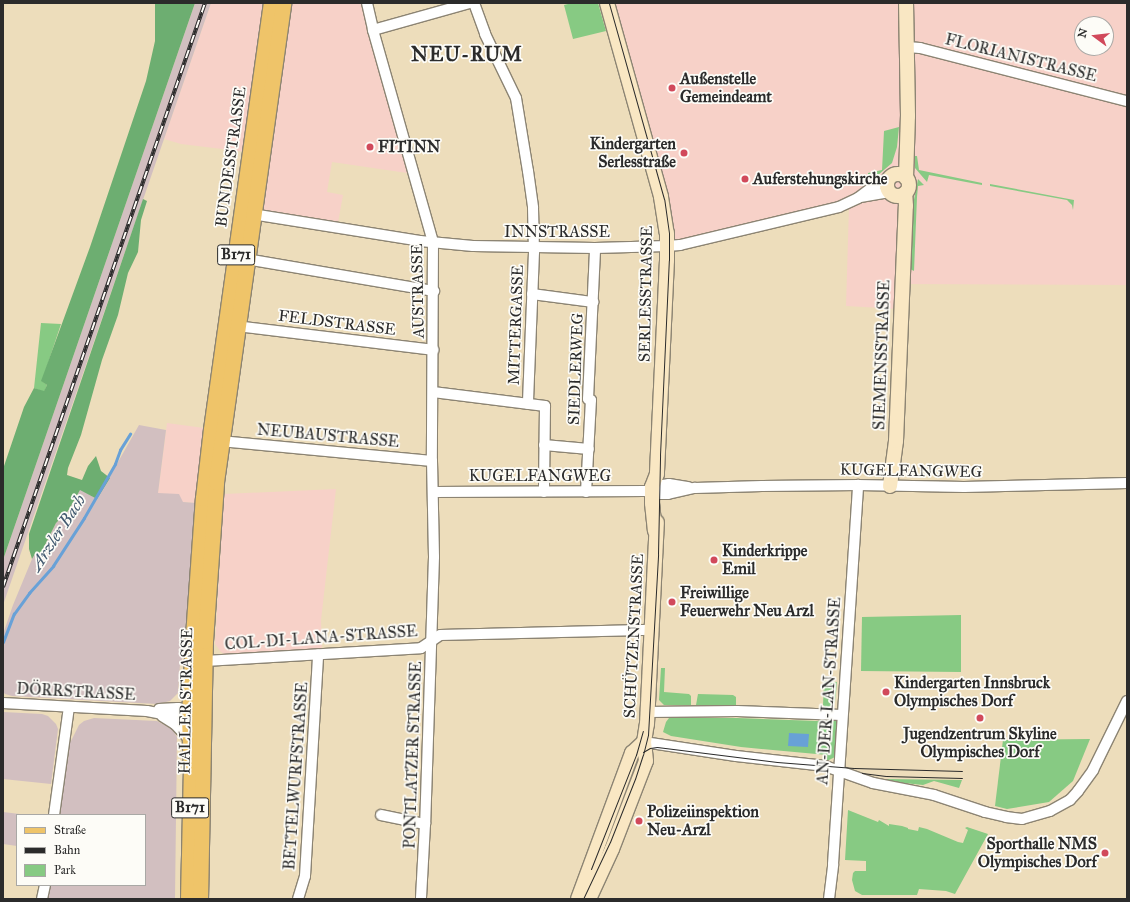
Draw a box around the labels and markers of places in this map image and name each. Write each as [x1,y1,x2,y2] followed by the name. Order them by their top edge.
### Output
[680,69,772,107] place label: Außenstelle Gemeindeamt
[667,83,677,93] marker: Außenstelle Gemeindeamt
[590,134,676,172] place label: Kindergarten Serlesstraße
[378,137,440,157] place label: FITINN
[365,142,375,152] marker: FITINN
[679,148,689,158] marker: Kindergarten Serlesstraße
[753,169,887,189] place label: Auferstehungskirche
[740,174,750,184] marker: Auferstehungskirche
[722,541,807,579] place label: Kinderkrippe Emil
[709,555,719,565] marker: Kinderkrippe Emil
[680,583,814,621] place label: Freiwillige Feuerwehr Neu Arzl
[667,597,677,607] marker: Freiwillige Feuerwehr Neu Arzl
[894,673,1050,711] place label: Kindergarten Innsbruck Olympisches Dorf
[881,687,891,697] marker: Kindergarten Innsbruck Olympisches Dorf
[975,713,985,723] marker: Jugendzentrum Skyline Olympisches Dorf
[903,724,1057,762] place label: Jugendzentrum Skyline Olympisches Dorf
[647,802,759,840] place label: Polizeiinspektion Neu-Arzl
[634,816,644,826] marker: Polizeiinspektion Neu-Arzl
[978,834,1097,872] place label: Sporthalle NMS Olympisches Dorf
[1100,848,1110,858] marker: Sporthalle NMS Olympisches Dorf

